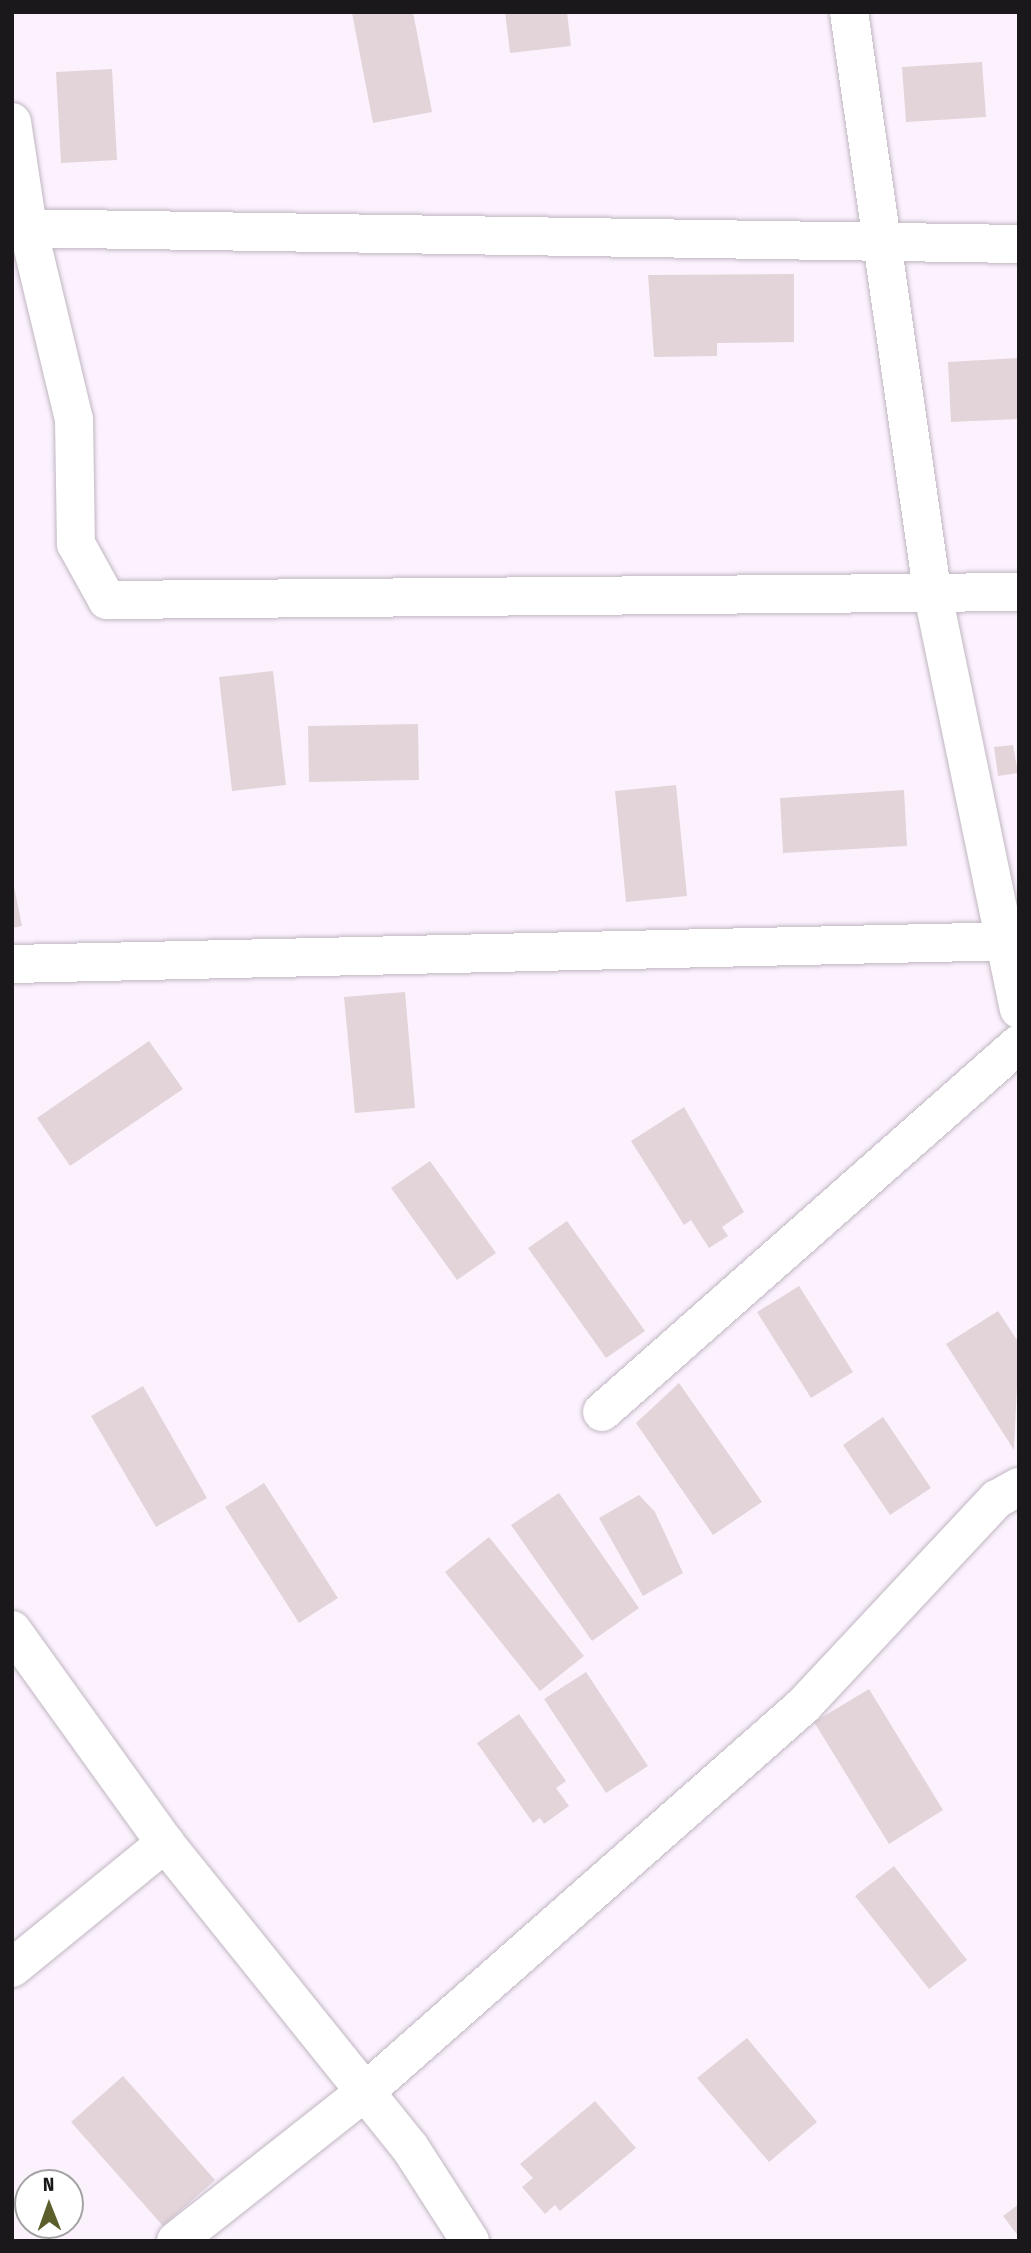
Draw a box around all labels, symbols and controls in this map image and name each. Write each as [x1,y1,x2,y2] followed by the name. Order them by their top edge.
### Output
[14,2169,84,2239] north arrow
[43,2173,55,2196] text: N

